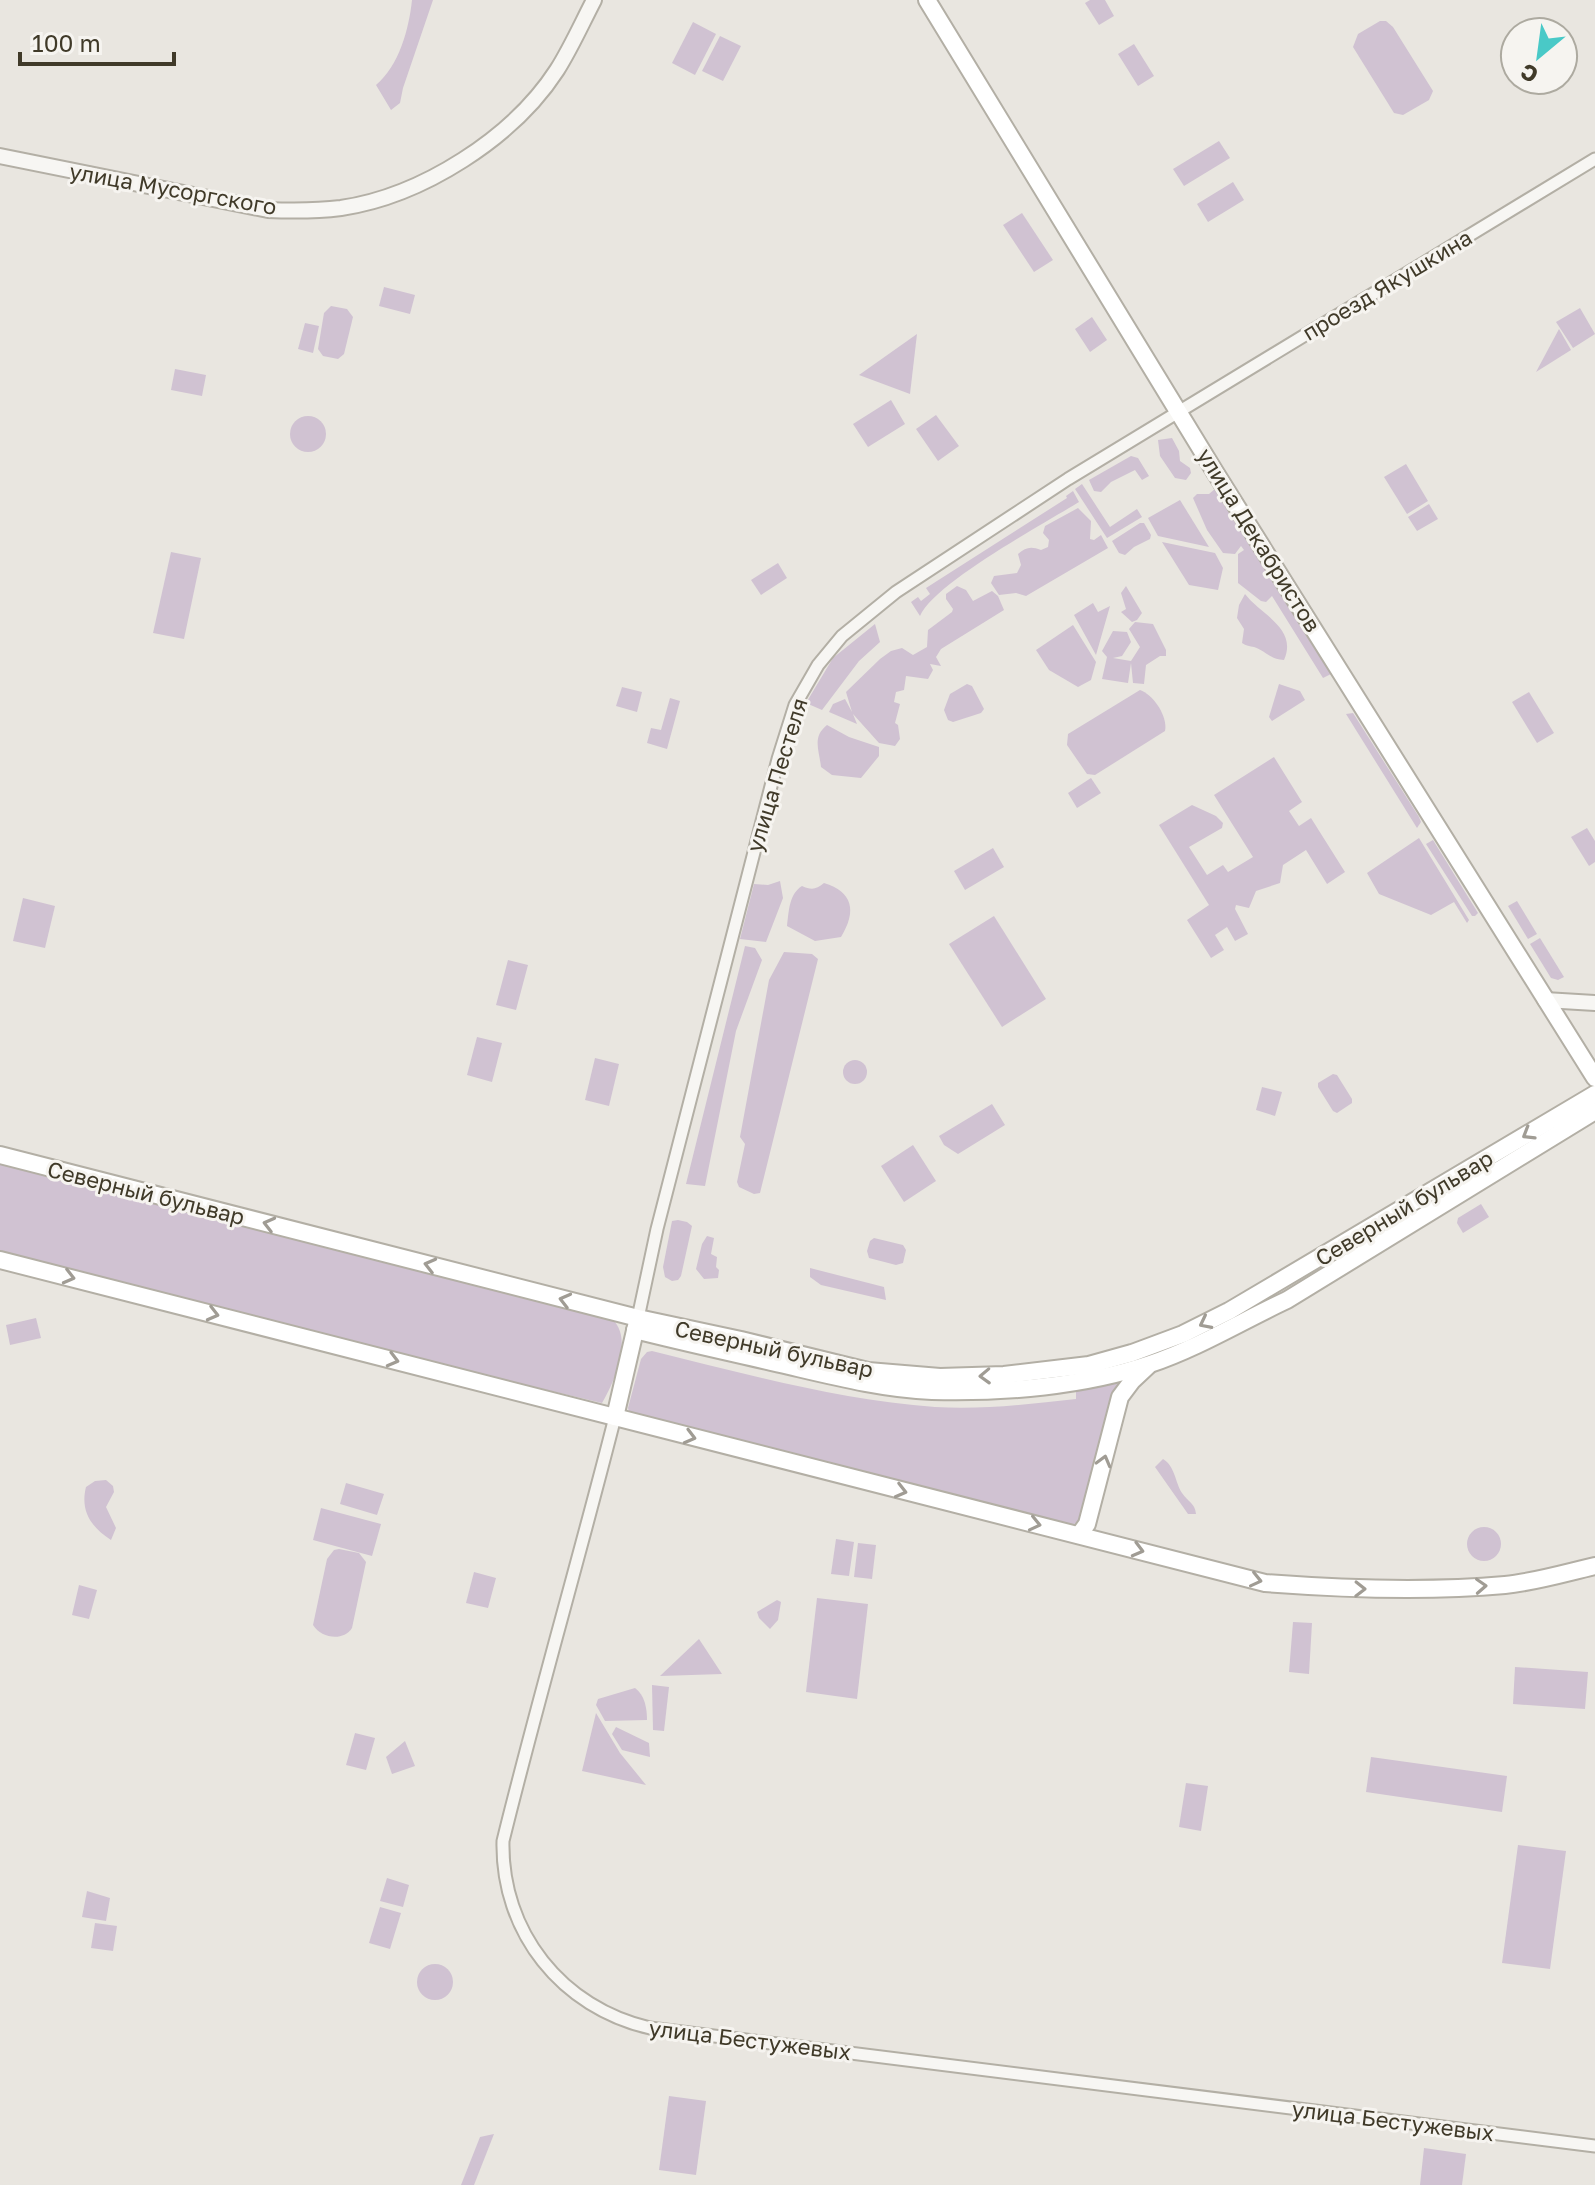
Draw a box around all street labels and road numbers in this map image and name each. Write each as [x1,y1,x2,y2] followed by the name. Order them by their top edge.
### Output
[67,157,279,220] street label: улица Мусоргского
[1297,223,1476,346] street label: проезд Якушкина
[1192,443,1327,637] street label: улица Декабристов
[740,695,813,855] street label: улица Пестеля
[1310,1144,1497,1271] street label: Северный бульвар
[45,1155,247,1230] street label: Северный бульвар
[672,1314,876,1383] street label: Северный бульвар
[647,2014,853,2065] street label: улица Бестужевых
[1290,2095,1496,2146] street label: улица Бестужевых

